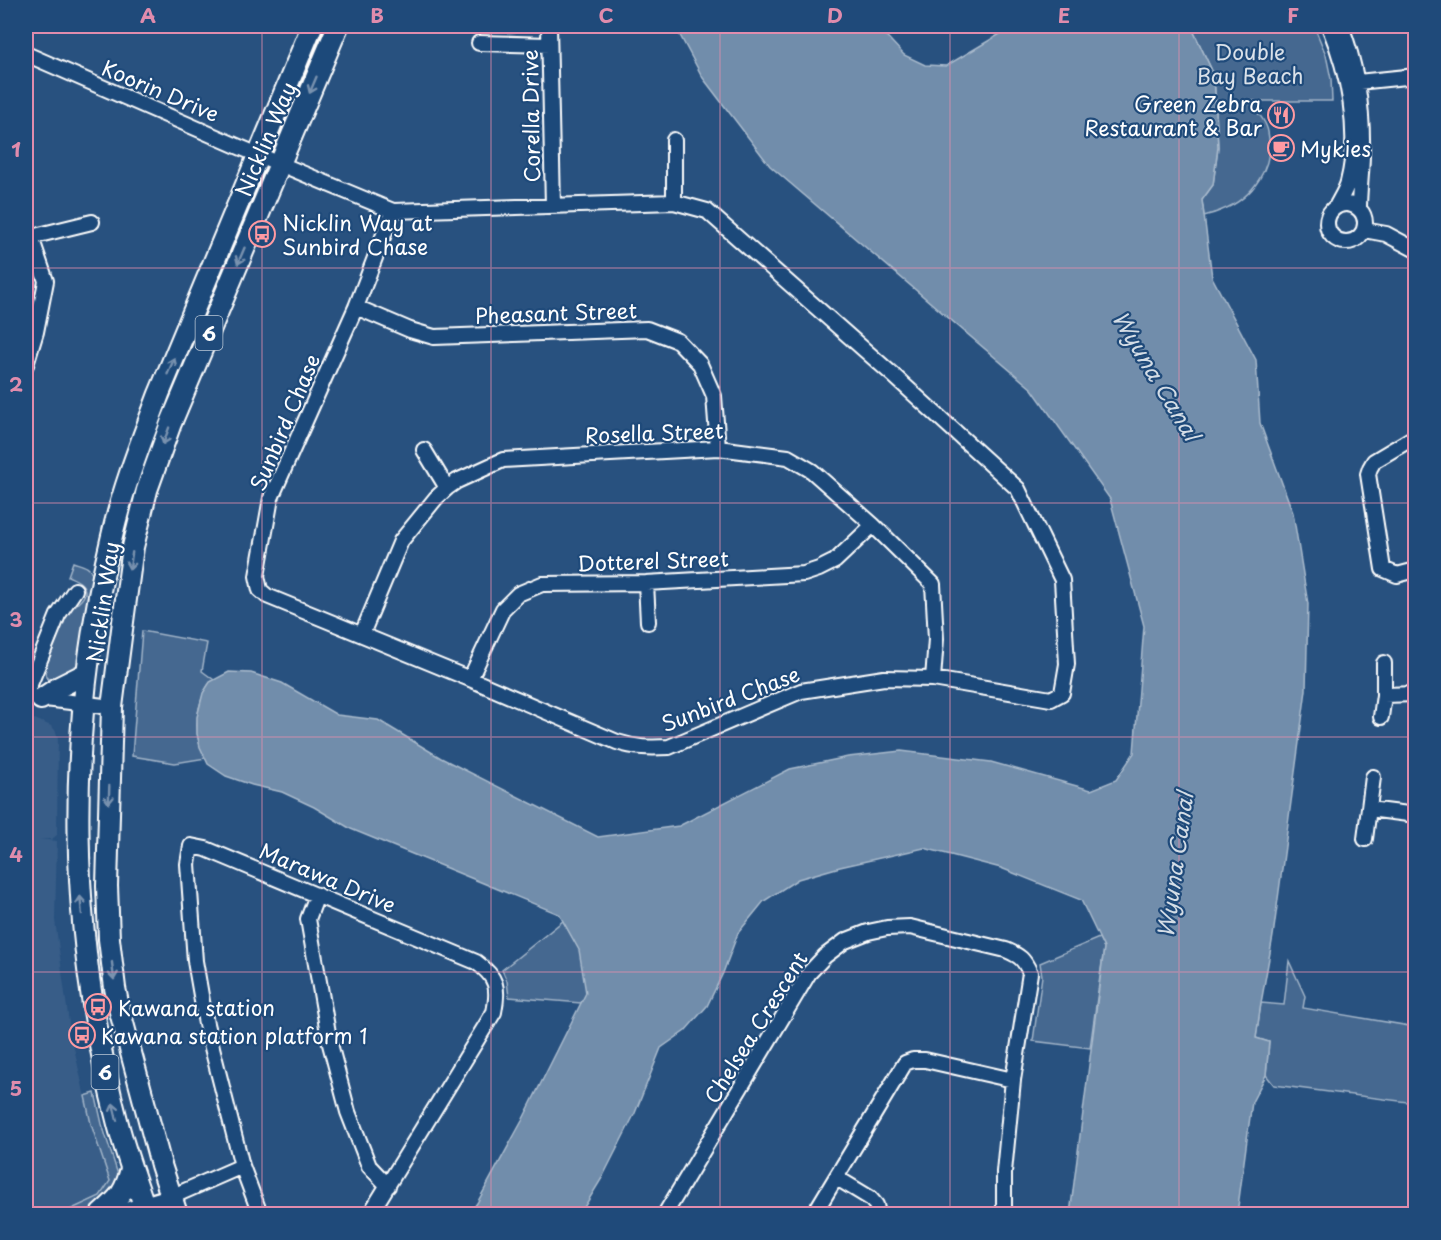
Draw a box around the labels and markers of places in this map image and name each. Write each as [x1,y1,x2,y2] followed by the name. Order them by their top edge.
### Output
[1084,87,1263,143] place label: Green Zebra Restaurant & Bar
[1266,100,1296,130] restaurant icon: Green Zebra Restaurant & Bar
[1300,132,1371,164] place label: Mykies
[1266,133,1296,163] cafe icon: Mykies
[282,206,432,262] place label: Nicklin Way at Sunbird Chase
[247,219,277,249] bus stop icon: Nicklin Way at Sunbird Chase
[118,991,275,1023] place label: Kawana station
[83,992,113,1022] bus stop icon: Kawana station
[101,1019,367,1051] place label: Kawana station platform 1
[67,1020,97,1050] bus stop icon: Kawana station platform 1

